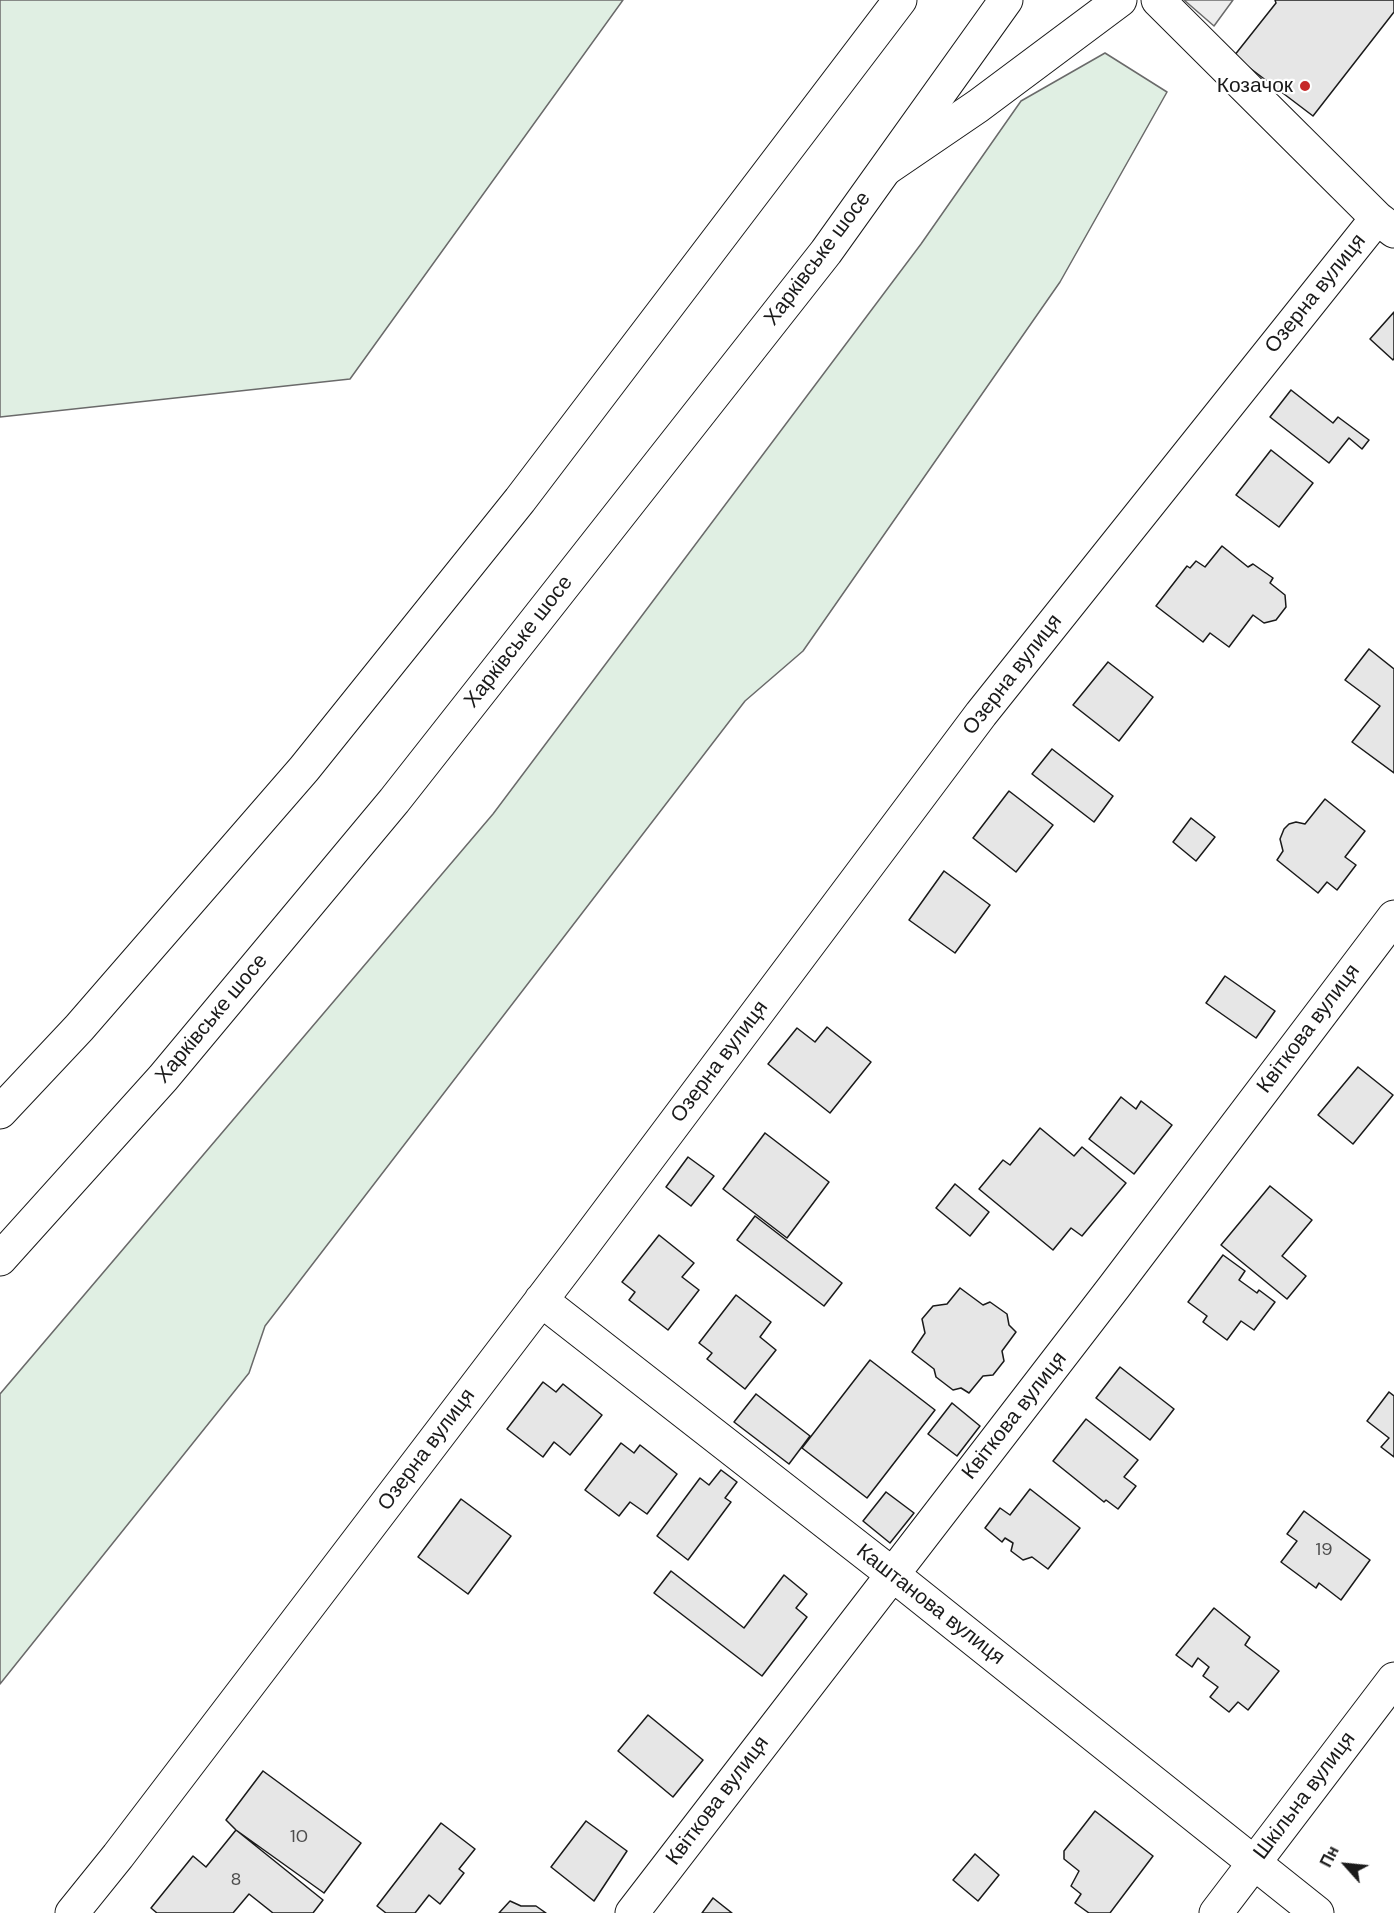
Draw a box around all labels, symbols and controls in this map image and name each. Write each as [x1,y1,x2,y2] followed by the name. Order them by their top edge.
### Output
[1217,73,1293,99] place label: Козачок
[1298,79,1312,93] marker: Козачок
[759,187,877,331] street label: Харківське шосе
[1260,229,1372,359] street label: Озерна вулиця
[460,571,578,713] street label: Харківське шосе
[958,610,1068,740] street label: Озерна вулиця
[151,949,273,1089] street label: Харківське шосе
[1252,959,1366,1099] street label: Квіткова вулиця
[666,996,774,1128] street label: Озерна вулиця
[957,1347,1073,1485] street label: Квіткова вулиця
[373,1384,481,1516] street label: Озерна вулиця
[851,1539,1009,1671] street label: Каштанова вулиця
[1316,1539,1332,1561] house number: 19
[1249,1727,1361,1865] street label: Шкільна вулиця
[661,1731,775,1871] street label: Квіткова вулиця
[290,1826,308,1848] house number: 10
[1316,1835,1376,1895] north arrow
[1315,1842,1344,1871] text: Пн
[231,1869,241,1891] house number: 8

